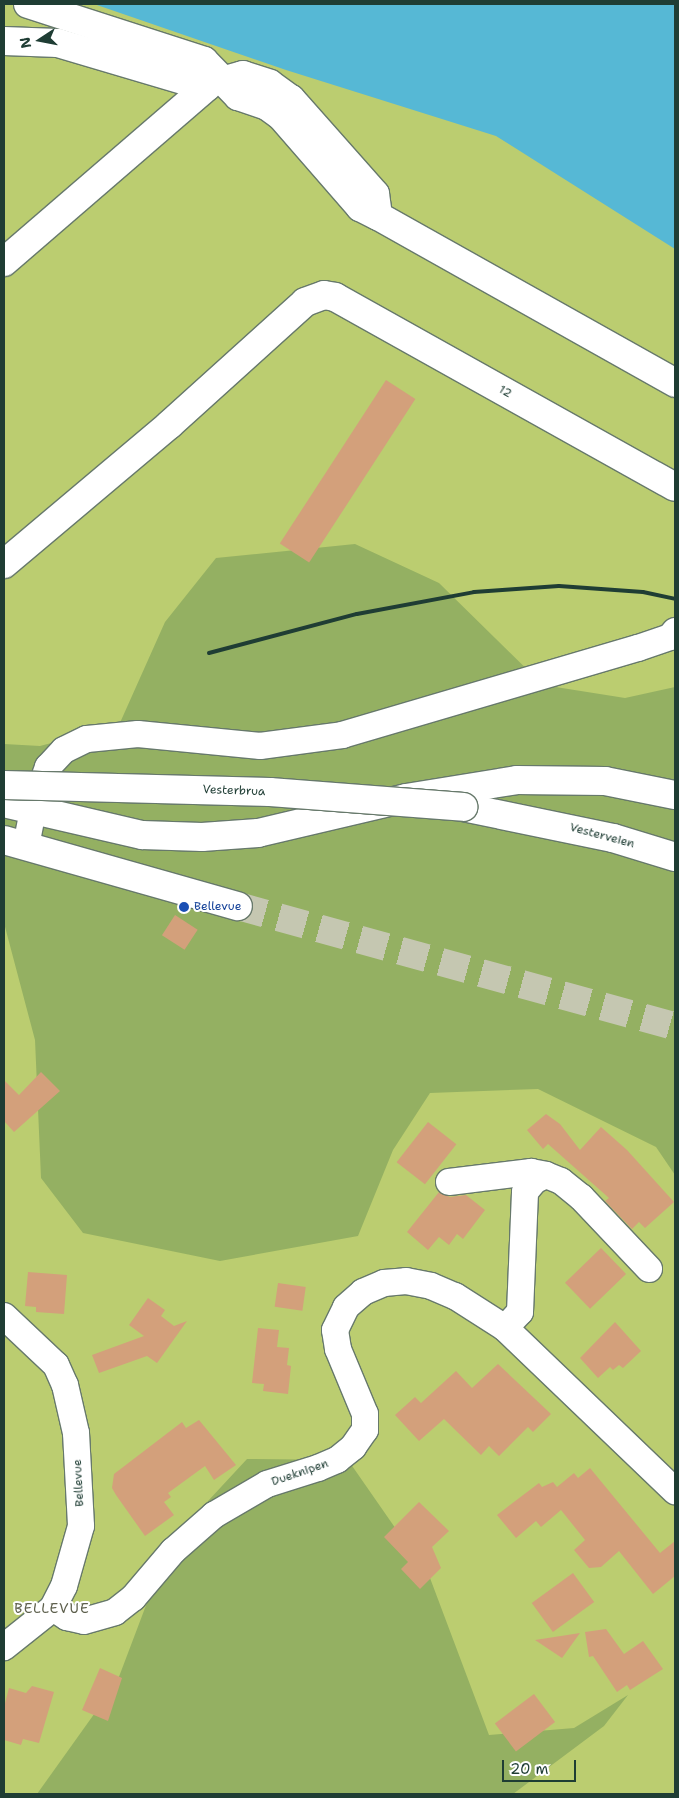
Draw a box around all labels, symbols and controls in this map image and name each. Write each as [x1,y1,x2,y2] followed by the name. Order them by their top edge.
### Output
[15,15,65,65] north arrow
[15,36,35,50] text: N
[496,383,514,401] street label: 12
[202,783,266,799] street label: Vesterbrua
[568,820,636,852] street label: Vesterveien
[194,900,241,914] place label: Bellevue
[178,901,190,913] marker: Bellevue
[270,1457,330,1489] street label: Dueknipen
[71,1459,87,1507] street label: Bellevue
[13,1600,91,1616] district label: BELLEVUE
[504,1750,578,1782] scale bar
[510,1759,549,1779] text: 20 m

